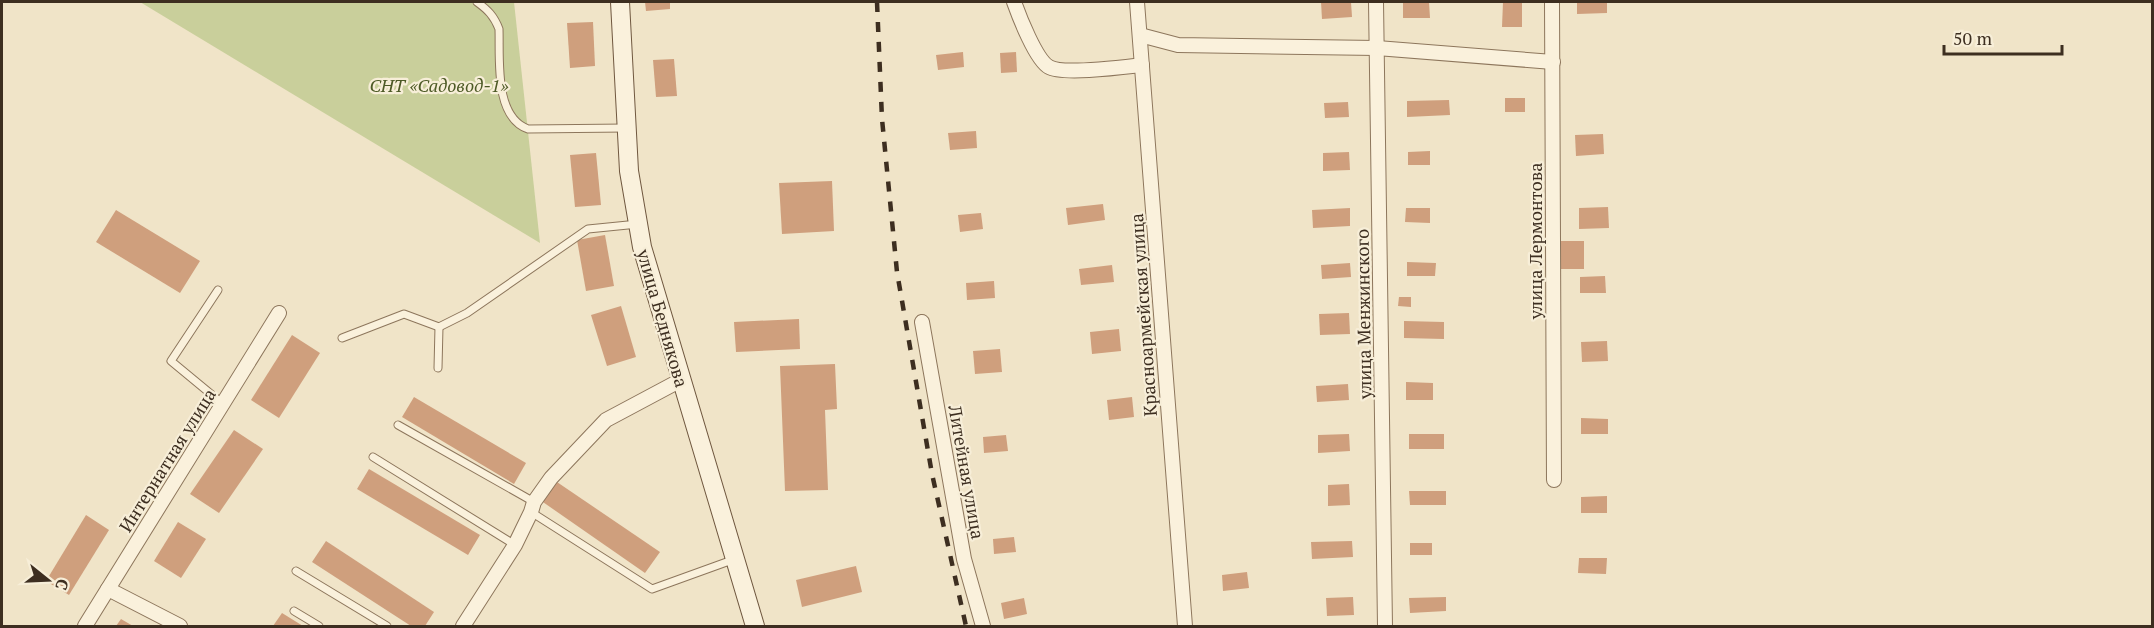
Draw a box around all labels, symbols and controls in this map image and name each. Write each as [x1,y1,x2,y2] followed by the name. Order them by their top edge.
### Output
[1944,18,2062,56] scale bar
[1953,26,1993,50] text: 50 m
[369,73,509,97] park label: СНТ «Садовод-1»
[1523,163,1547,320] street label: улица Лермонтова
[1124,213,1162,417] street label: Красноармейская улица
[1350,229,1377,400] street label: улица Менжинского
[632,245,694,390] street label: улица Беднякова
[113,384,221,536] street label: Интернатная улица
[943,402,991,541] street label: Литейная улица
[18,550,78,610] north arrow
[50,576,74,593] text: С

